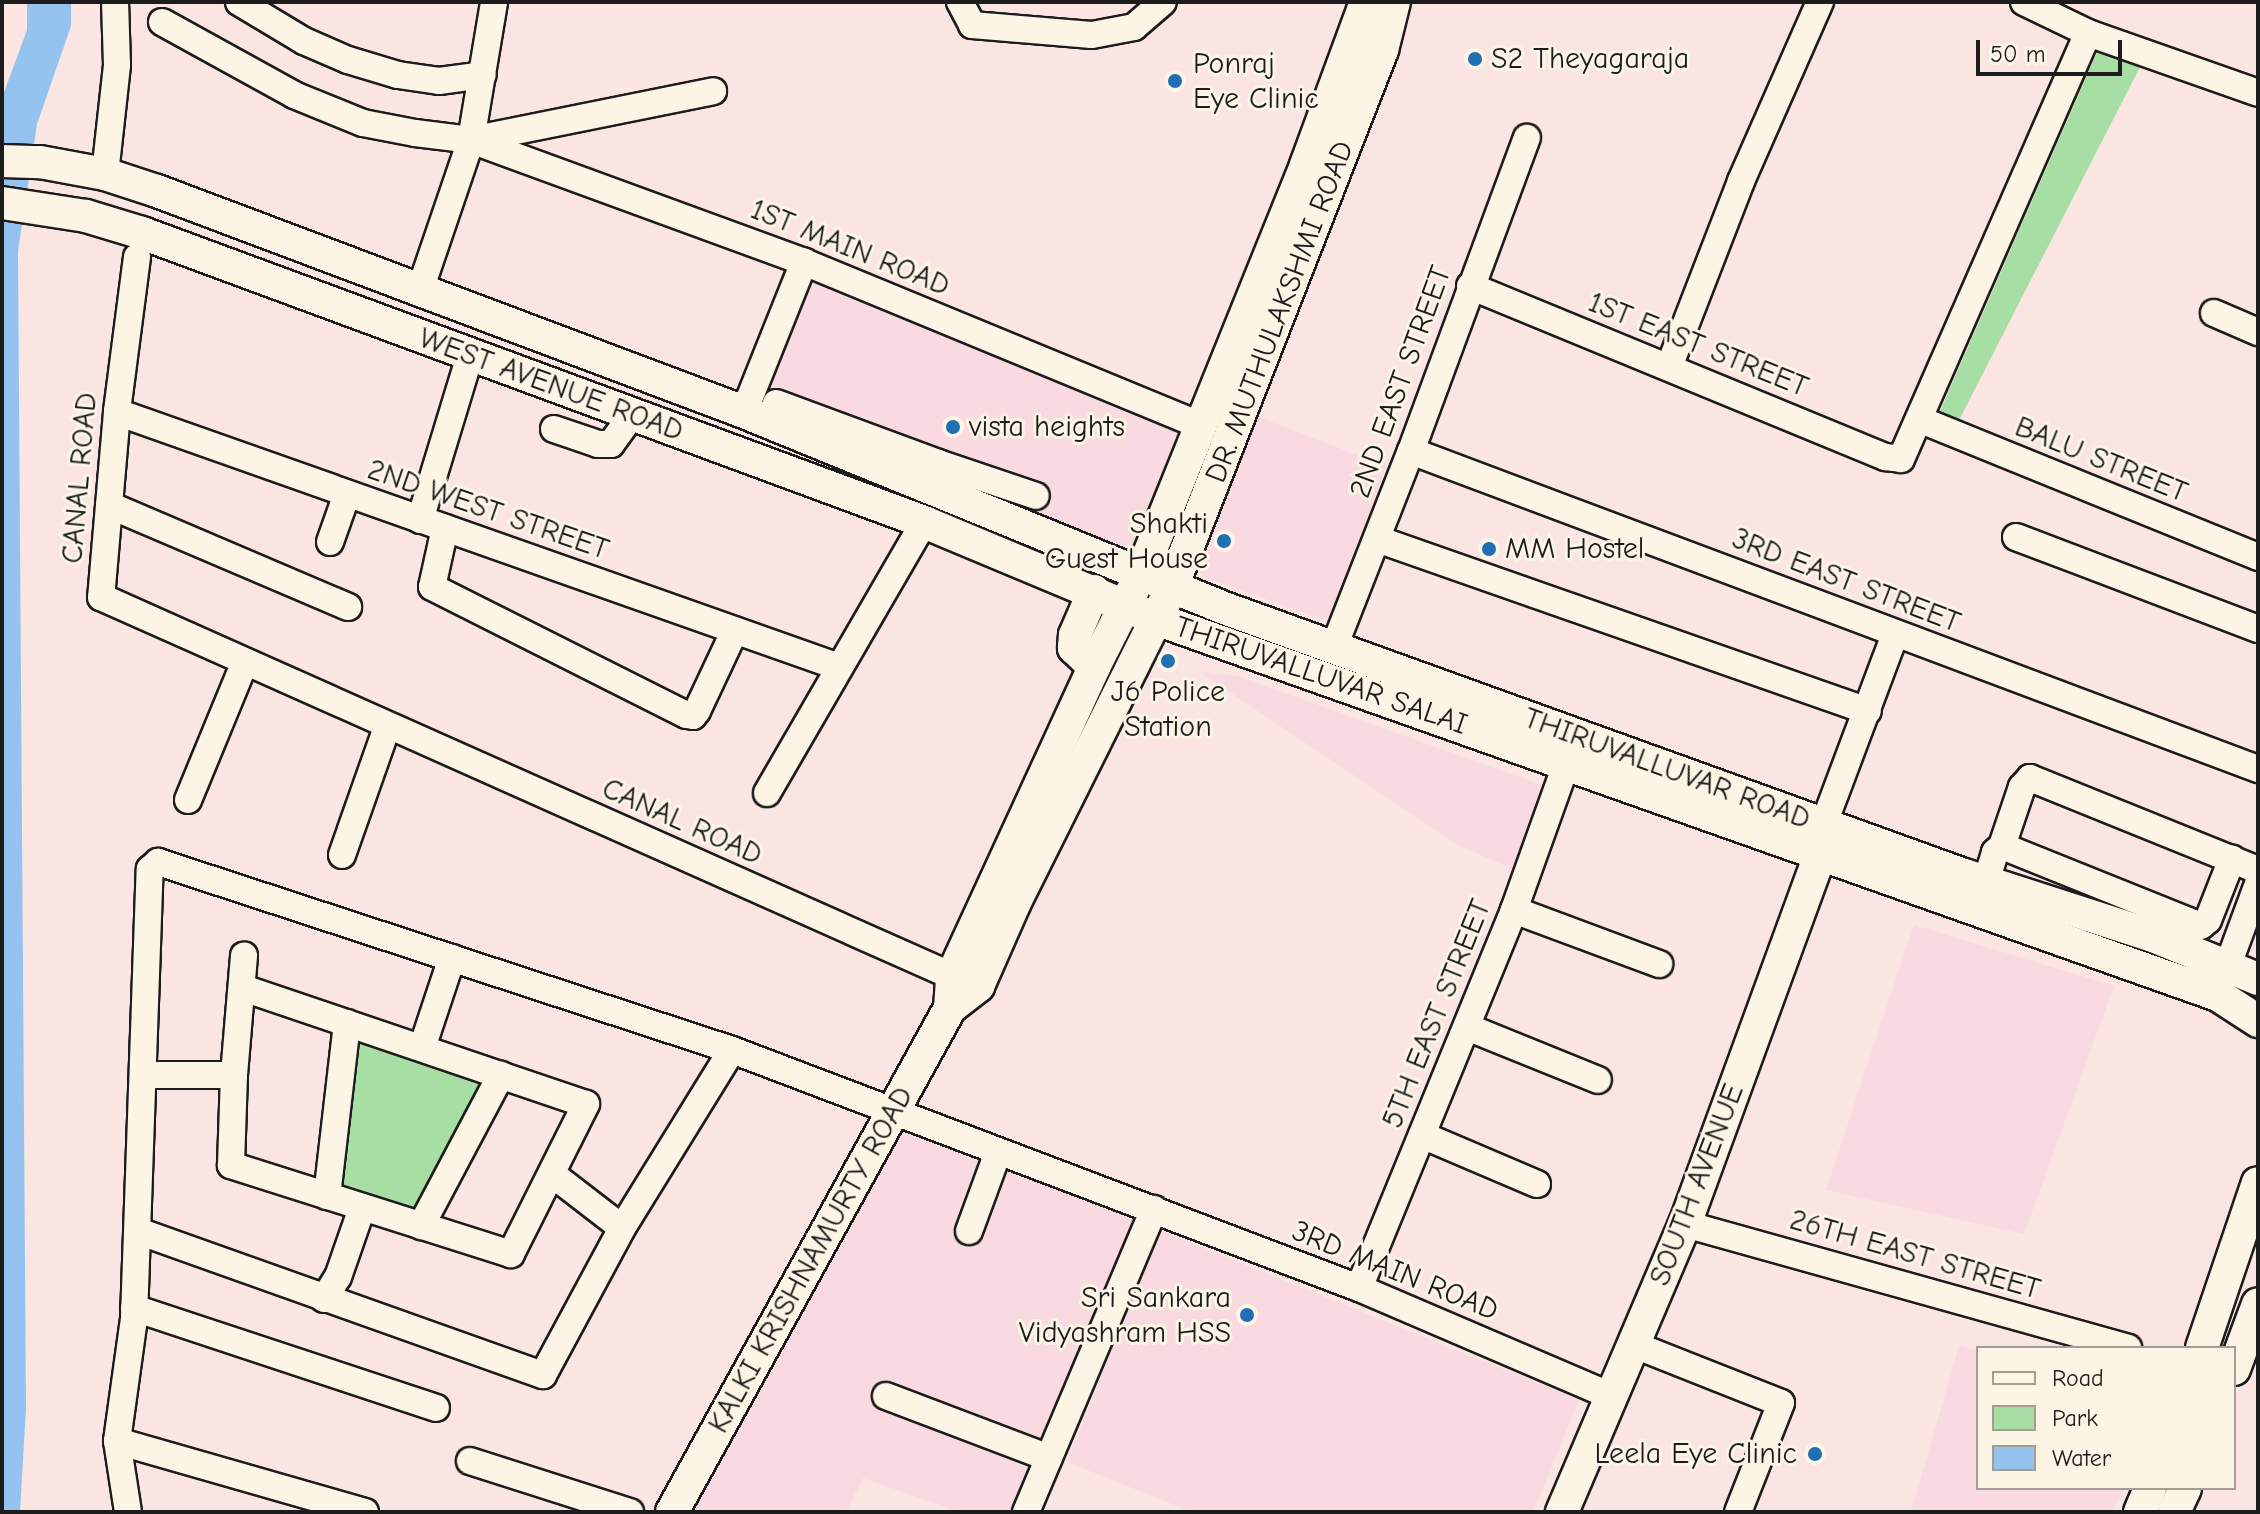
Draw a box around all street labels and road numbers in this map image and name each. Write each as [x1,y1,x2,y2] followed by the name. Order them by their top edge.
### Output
[1198,136,1362,488] street label: DR. MUTHULAKSHMI ROAD
[745,192,955,304] street label: 1ST MAIN ROAD
[1342,261,1460,503] street label: 2ND EAST STREET
[1583,285,1813,405] street label: 1ST EAST STREET
[414,320,688,450] street label: WEST AVENUE ROAD
[55,391,105,565] street label: CANAL ROAD
[2010,409,2192,511] street label: BALU STREET
[363,452,613,568] street label: 2ND WEST STREET
[1727,521,1965,641] street label: 3RD EAST STREET
[1170,609,1472,743] street label: THIRUVALLUVAR SALAI
[1519,700,1815,838] street label: THIRUVALLUVAR ROAD
[596,771,768,873] street label: CANAL ROAD
[1375,894,1499,1134] street label: 5TH EAST STREET
[1642,1079,1752,1291] street label: SOUTH AVENUE
[701,1081,921,1439] street label: KALKI KRISHNAMURTY ROAD
[1786,1202,2044,1308] street label: 26TH EAST STREET
[1287,1213,1503,1329] street label: 3RD MAIN ROAD

